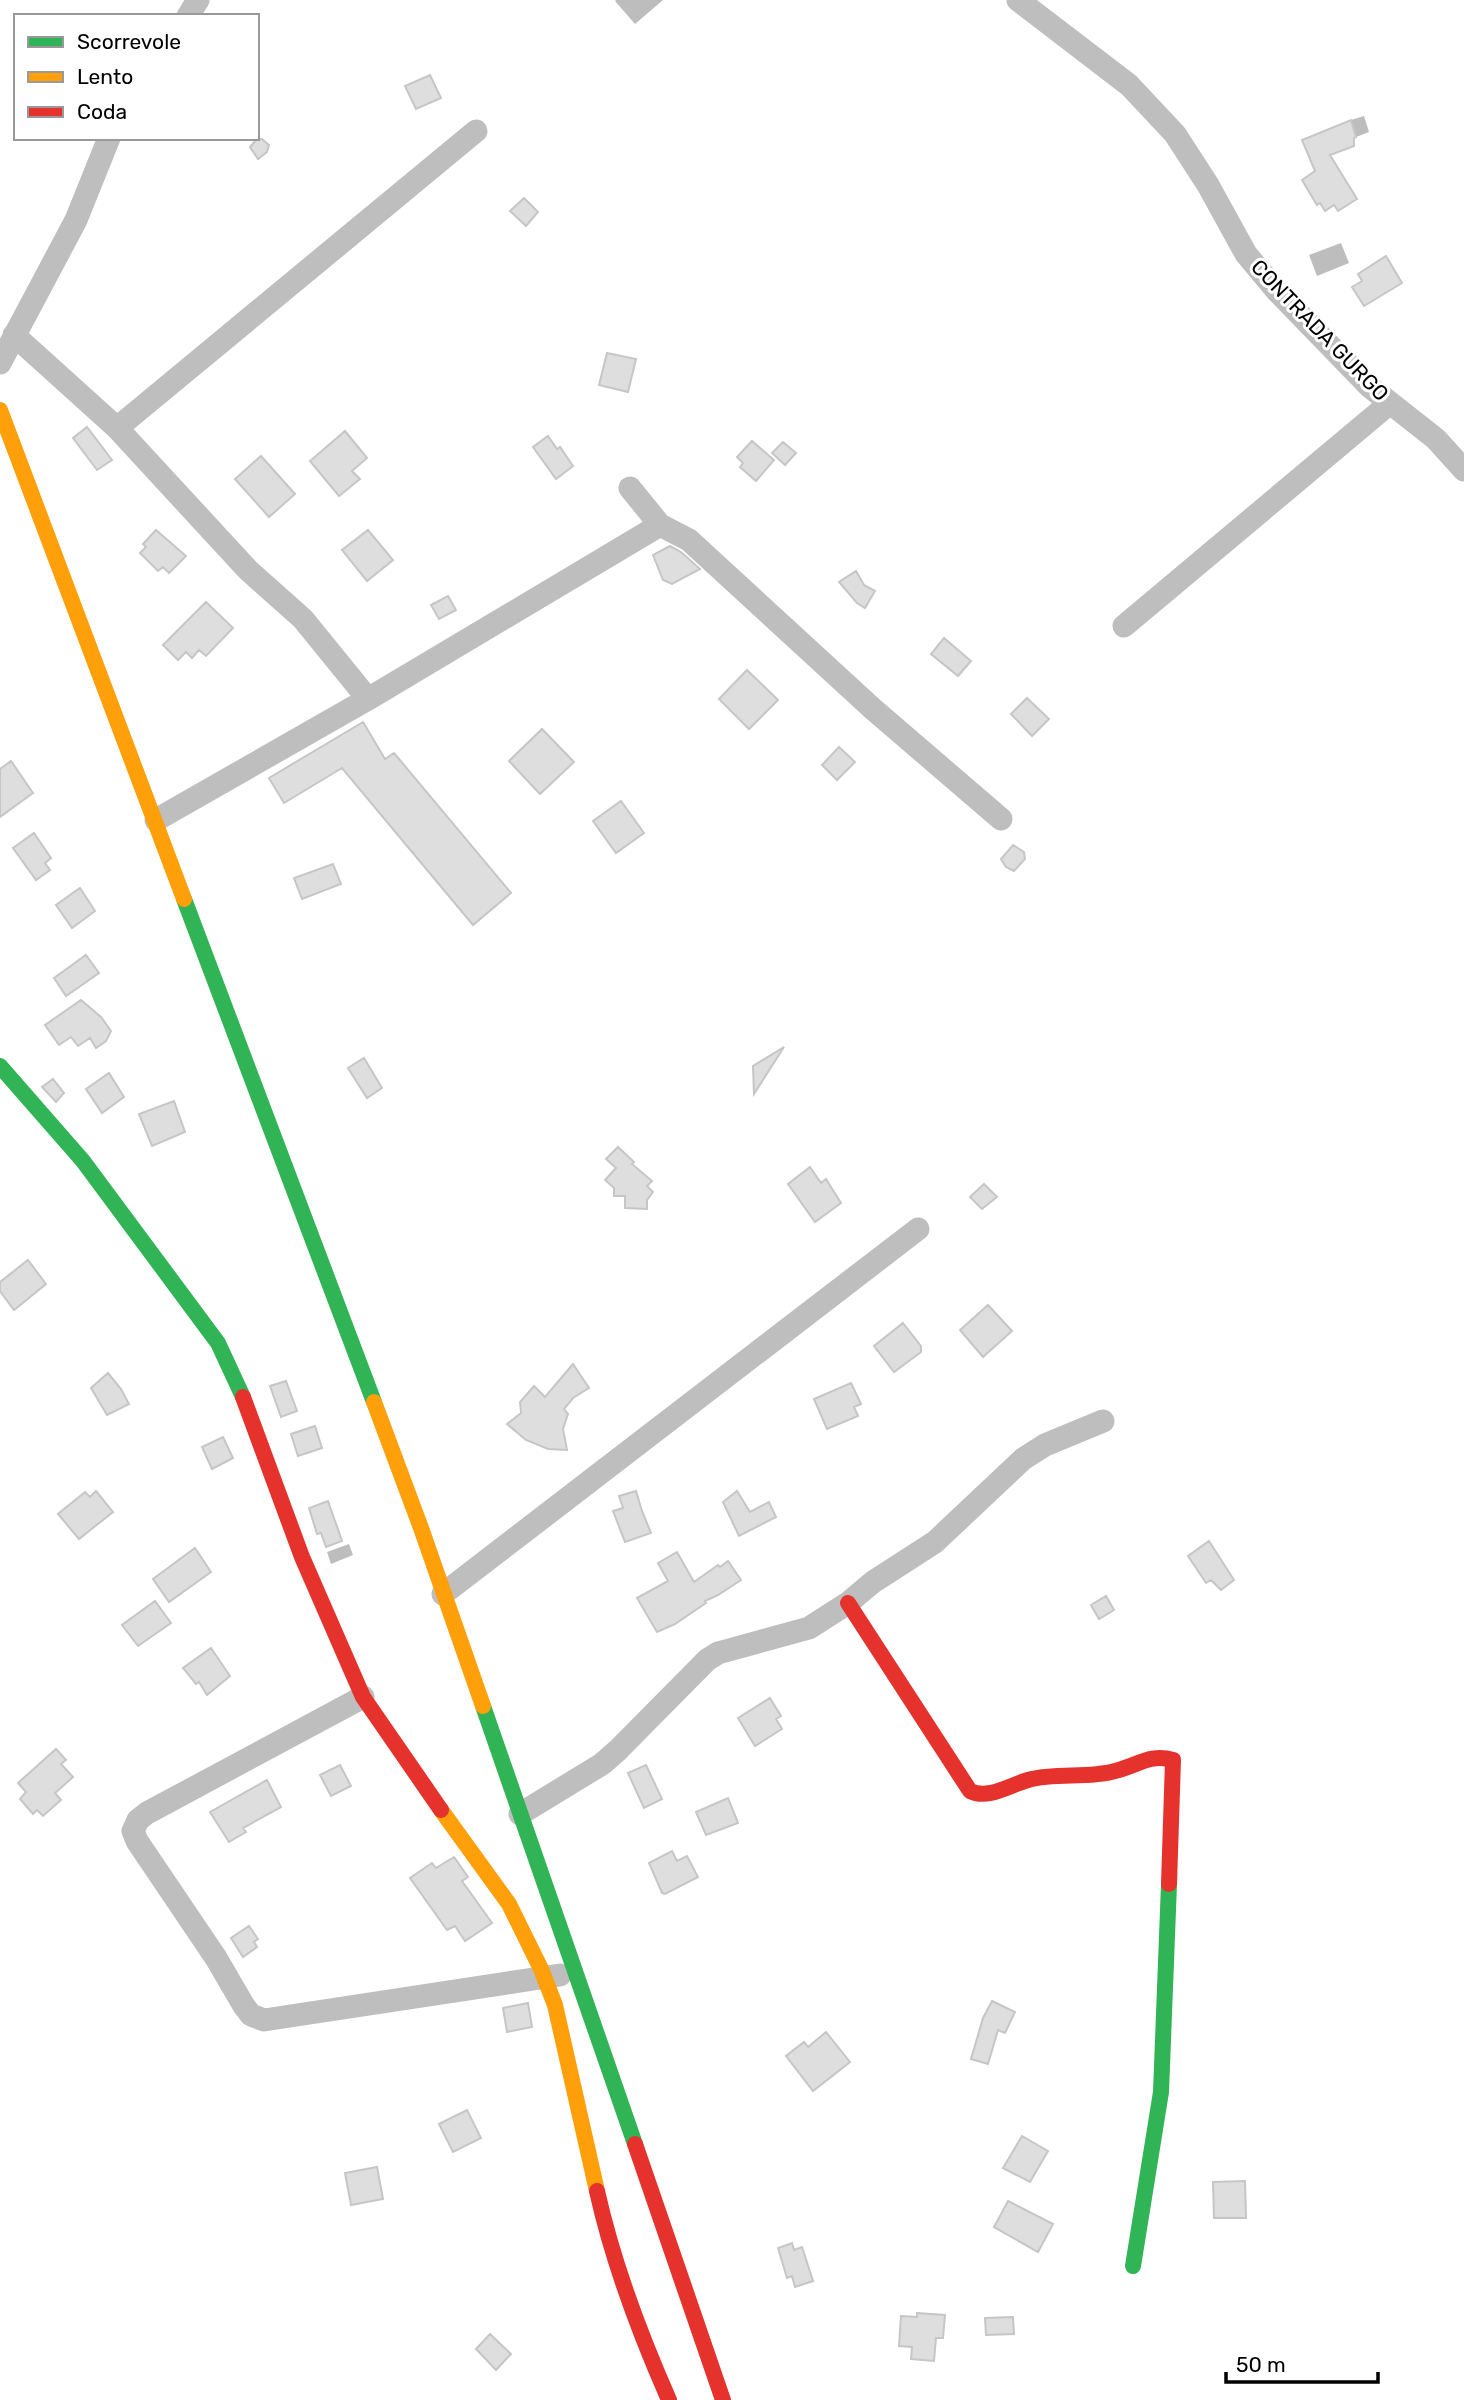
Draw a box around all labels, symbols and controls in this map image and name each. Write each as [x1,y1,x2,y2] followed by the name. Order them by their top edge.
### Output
[14,14,259,140] legend
[77,29,181,54] text: Scorrevole
[77,64,133,89] text: Lento
[77,99,127,124] text: Coda
[1246,254,1394,406] street label: CONTRADA GURGO
[1226,2340,1378,2384] scale bar
[1236,2352,1286,2377] text: 50 m

